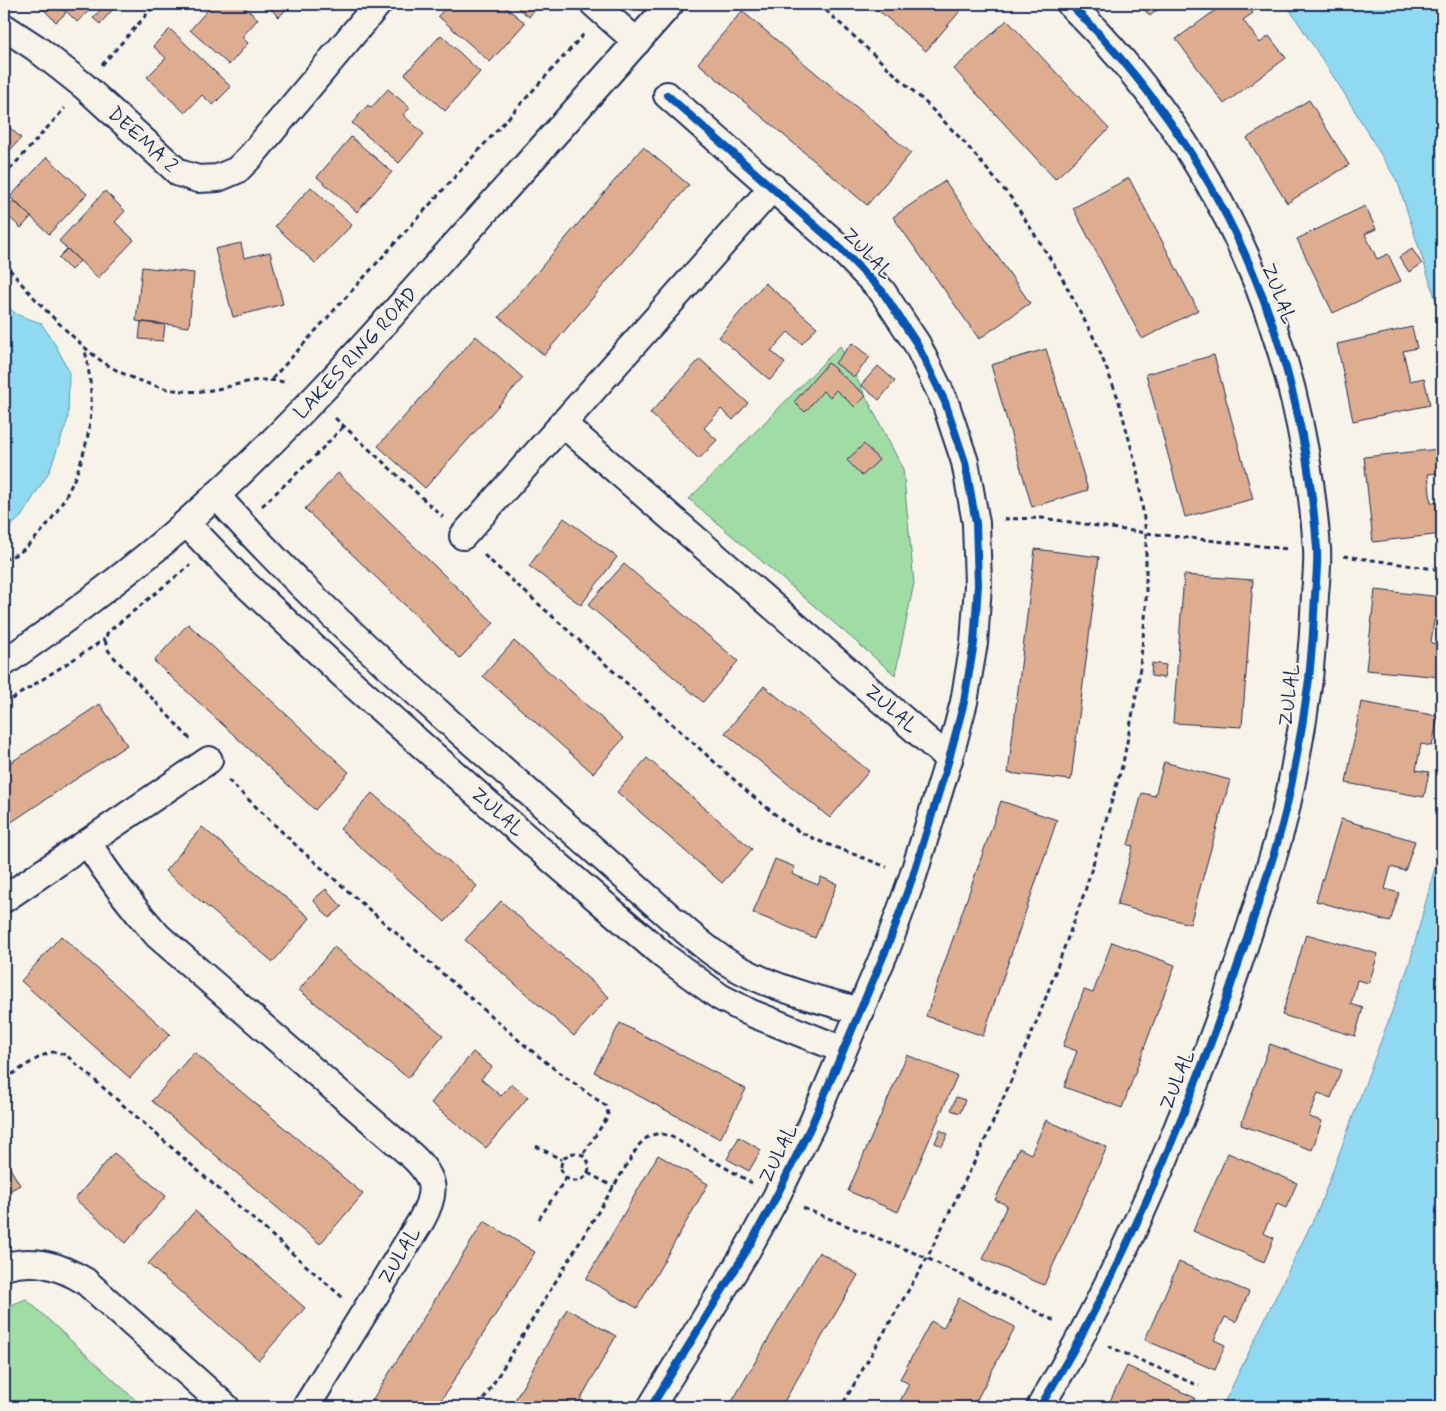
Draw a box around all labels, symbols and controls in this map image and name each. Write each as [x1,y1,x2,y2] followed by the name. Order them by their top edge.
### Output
[102,101,184,179] street label: DEEMA 2
[835,222,899,286] street label: ZULAL
[1254,260,1302,328] street label: ZULAL
[288,281,424,425] street label: LAKES RING ROAD
[1273,662,1307,728] street label: ZULAL
[859,678,924,740] street label: ZULAL
[465,781,530,843] street label: ZULAL
[1154,1046,1202,1114] street label: ZULAL
[753,1120,805,1188] street label: ZULAL
[372,1222,428,1290] street label: ZULAL

